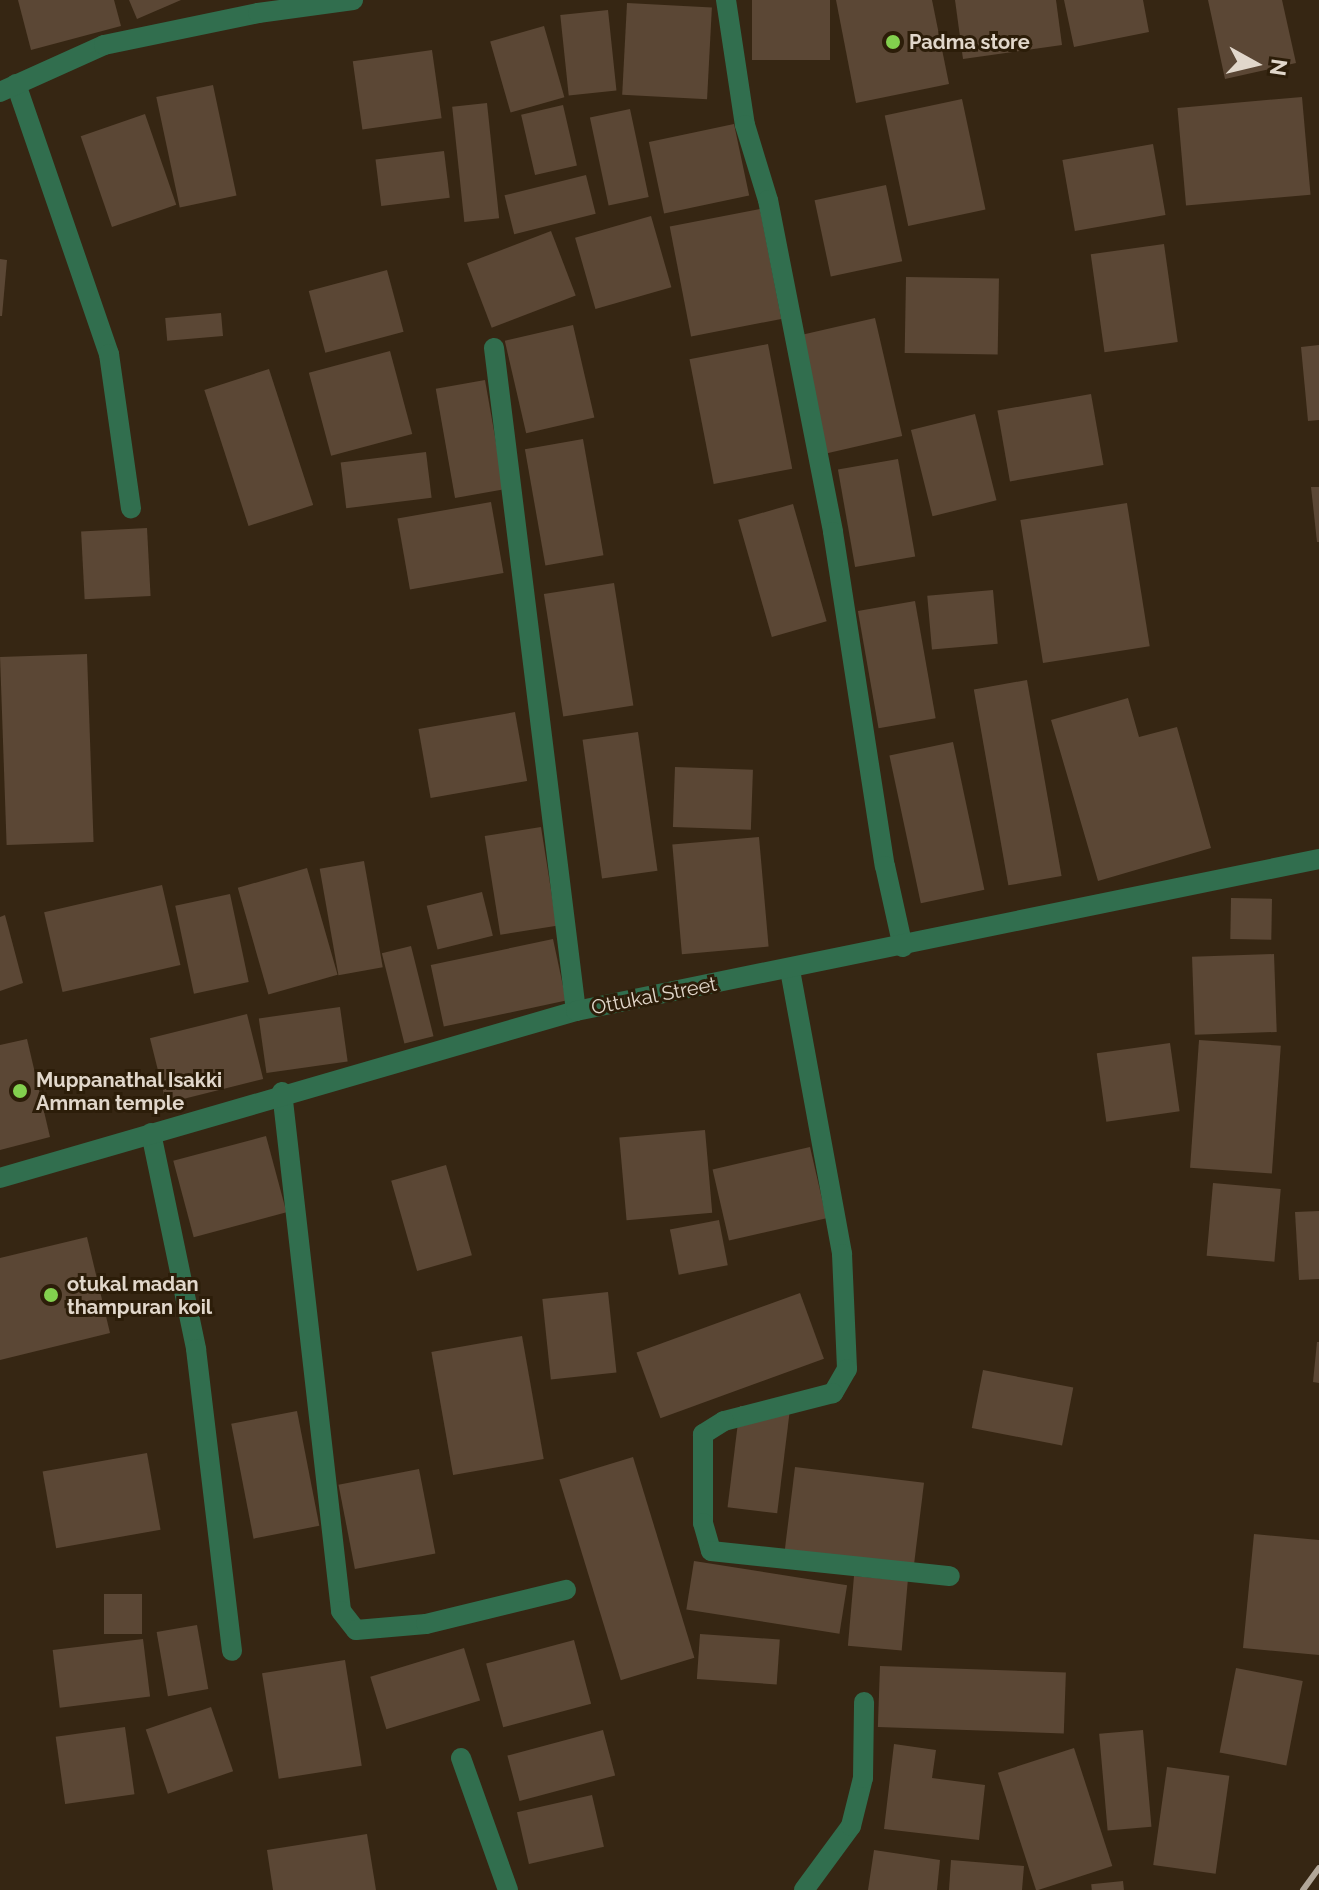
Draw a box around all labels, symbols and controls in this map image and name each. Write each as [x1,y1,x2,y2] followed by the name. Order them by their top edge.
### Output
[1215,24,1295,104] north arrow
[909,30,1030,54] place label: Padma store
[884,33,902,51] marker: Padma store
[1265,57,1293,77] text: N
[589,972,719,1020] street label: Ottukal Street
[36,1068,223,1115] place label: Muppanathal Isakki Amman temple
[11,1082,29,1100] marker: Muppanathal Isakki Amman temple
[67,1272,212,1319] place label: otukal madan thampuran koil
[42,1286,60,1304] marker: otukal madan thampuran koil

